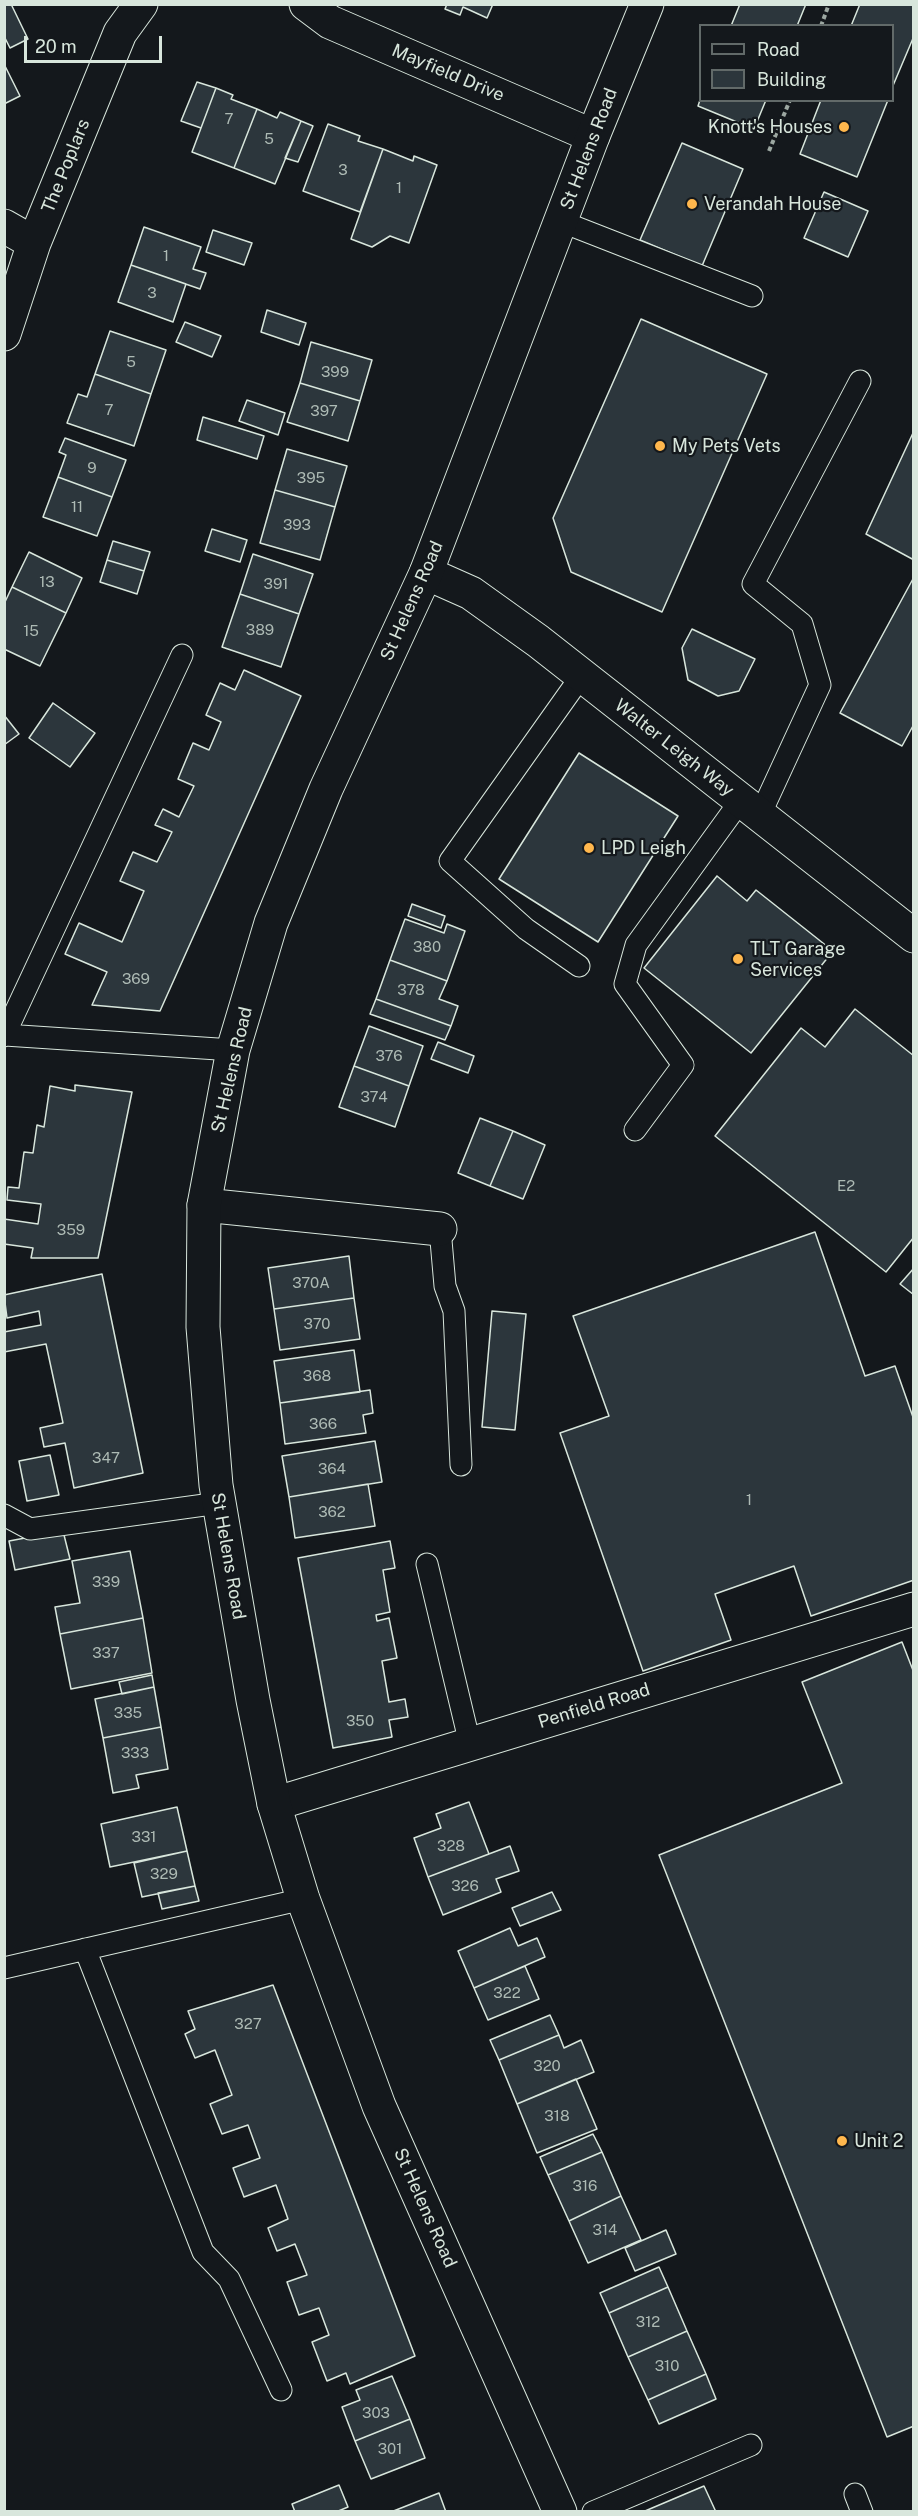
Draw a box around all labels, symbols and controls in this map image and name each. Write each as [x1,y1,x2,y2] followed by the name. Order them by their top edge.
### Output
[27,24,165,62] scale bar
[699,24,894,102] legend
[35,36,77,57] text: 20 m
[757,39,800,60] text: Road
[388,40,508,106] street label: Mayfield Drive
[757,69,826,90] text: Building
[556,85,622,213] street label: St Helens Road
[224,110,234,128] house number: 7
[37,116,95,216] street label: The Poplars
[708,116,832,138] place label: Knott's Houses
[837,120,851,134] marker: Knott's Houses
[264,130,274,148] house number: 5
[338,161,348,179] house number: 3
[396,179,402,197] house number: 1
[704,193,842,215] place label: Verandah House
[685,197,699,211] marker: Verandah House
[163,247,169,265] house number: 1
[147,284,157,302] house number: 3
[126,353,136,371] house number: 5
[321,363,349,381] house number: 399
[104,401,114,419] house number: 7
[310,402,338,420] house number: 397
[672,435,781,457] place label: My Pets Vets
[653,439,667,453] marker: My Pets Vets
[87,459,97,477] house number: 9
[297,469,325,487] house number: 395
[71,498,83,516] house number: 11
[283,516,311,534] house number: 393
[376,538,448,664] street label: St Helens Road
[39,573,55,591] house number: 13
[264,575,288,593] house number: 391
[246,621,274,639] house number: 389
[23,622,39,640] house number: 15
[610,695,738,801] street label: Walter Leigh Way
[601,837,686,859] place label: LPD Leigh
[582,841,596,855] marker: LPD Leigh
[413,938,441,956] house number: 380
[750,938,845,980] place label: TLT Garage Services
[731,952,745,966] marker: TLT Garage Services
[122,970,150,988] house number: 369
[397,981,425,999] house number: 378
[207,1005,257,1135] street label: St Helens Road
[375,1047,403,1065] house number: 376
[360,1088,388,1106] house number: 374
[837,1177,855,1195] house number: E2
[57,1221,85,1239] house number: 359
[292,1274,330,1292] house number: 370A
[303,1315,331,1333] house number: 370
[303,1367,331,1385] house number: 368
[309,1415,337,1433] house number: 366
[92,1449,120,1467] house number: 347
[318,1460,346,1478] house number: 364
[206,1491,250,1621] street label: St Helens Road
[746,1491,752,1509] house number: 1
[318,1503,346,1521] house number: 362
[92,1573,120,1591] house number: 339
[92,1644,120,1662] house number: 337
[535,1679,653,1733] street label: Penfield Road
[114,1704,142,1722] house number: 335
[346,1712,374,1730] house number: 350
[121,1744,149,1762] house number: 333
[132,1828,156,1846] house number: 331
[437,1837,465,1855] house number: 328
[150,1865,178,1883] house number: 329
[451,1877,479,1895] house number: 326
[493,1984,521,2002] house number: 322
[234,2015,262,2033] house number: 327
[533,2057,561,2075] house number: 320
[544,2107,570,2125] house number: 318
[854,2130,904,2152] place label: Unit 2
[835,2134,849,2148] marker: Unit 2
[389,2145,461,2271] street label: St Helens Road
[573,2177,597,2195] house number: 316
[593,2221,617,2239] house number: 314
[636,2313,660,2331] house number: 312
[655,2357,679,2375] house number: 310
[362,2404,390,2422] house number: 303
[378,2440,402,2458] house number: 301

